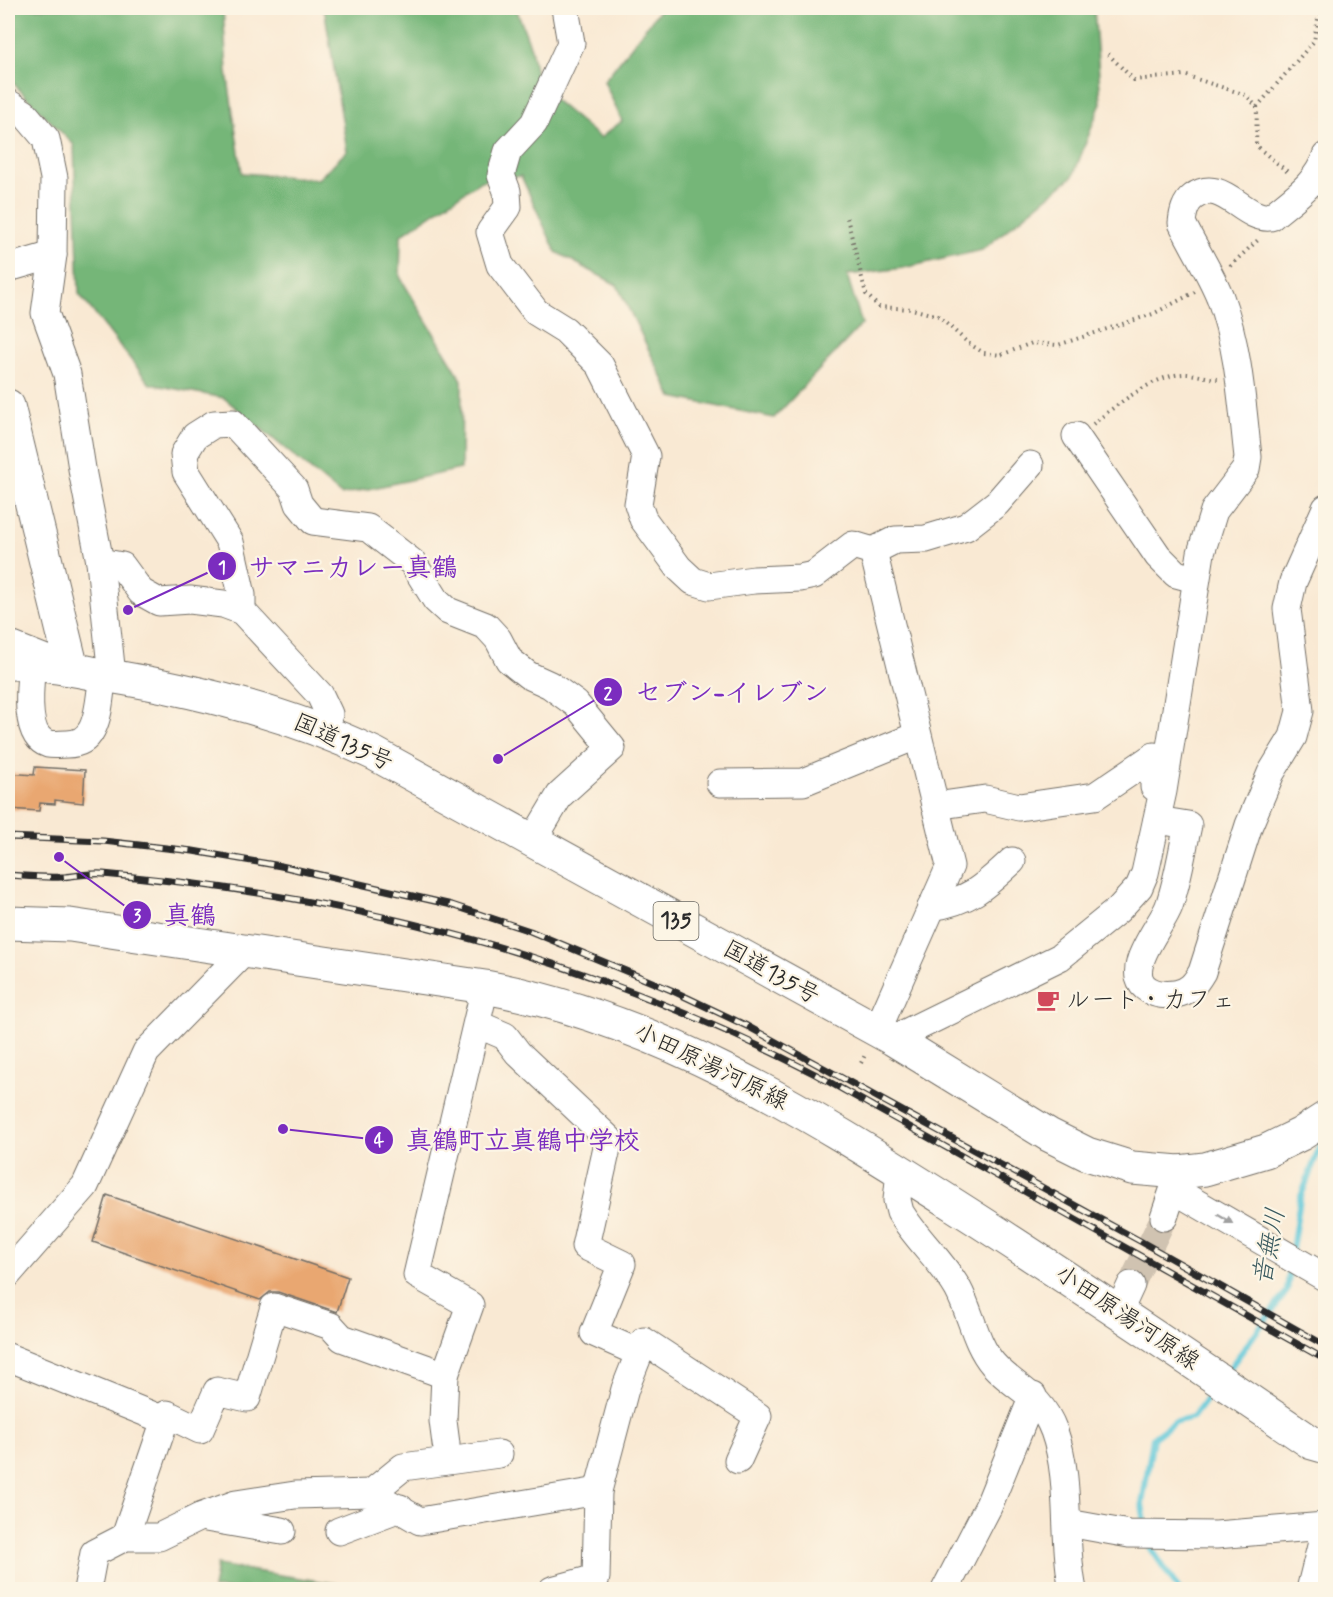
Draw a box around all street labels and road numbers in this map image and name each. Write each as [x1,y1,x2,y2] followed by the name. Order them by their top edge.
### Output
[288,707,398,779] street label: 国道135号
[654,902,698,940] road number: 135
[717,934,825,1012] street label: 国道135号
[629,1016,793,1118] street label: 小田原湯河原線
[1049,1258,1205,1378] street label: 小田原湯河原線

